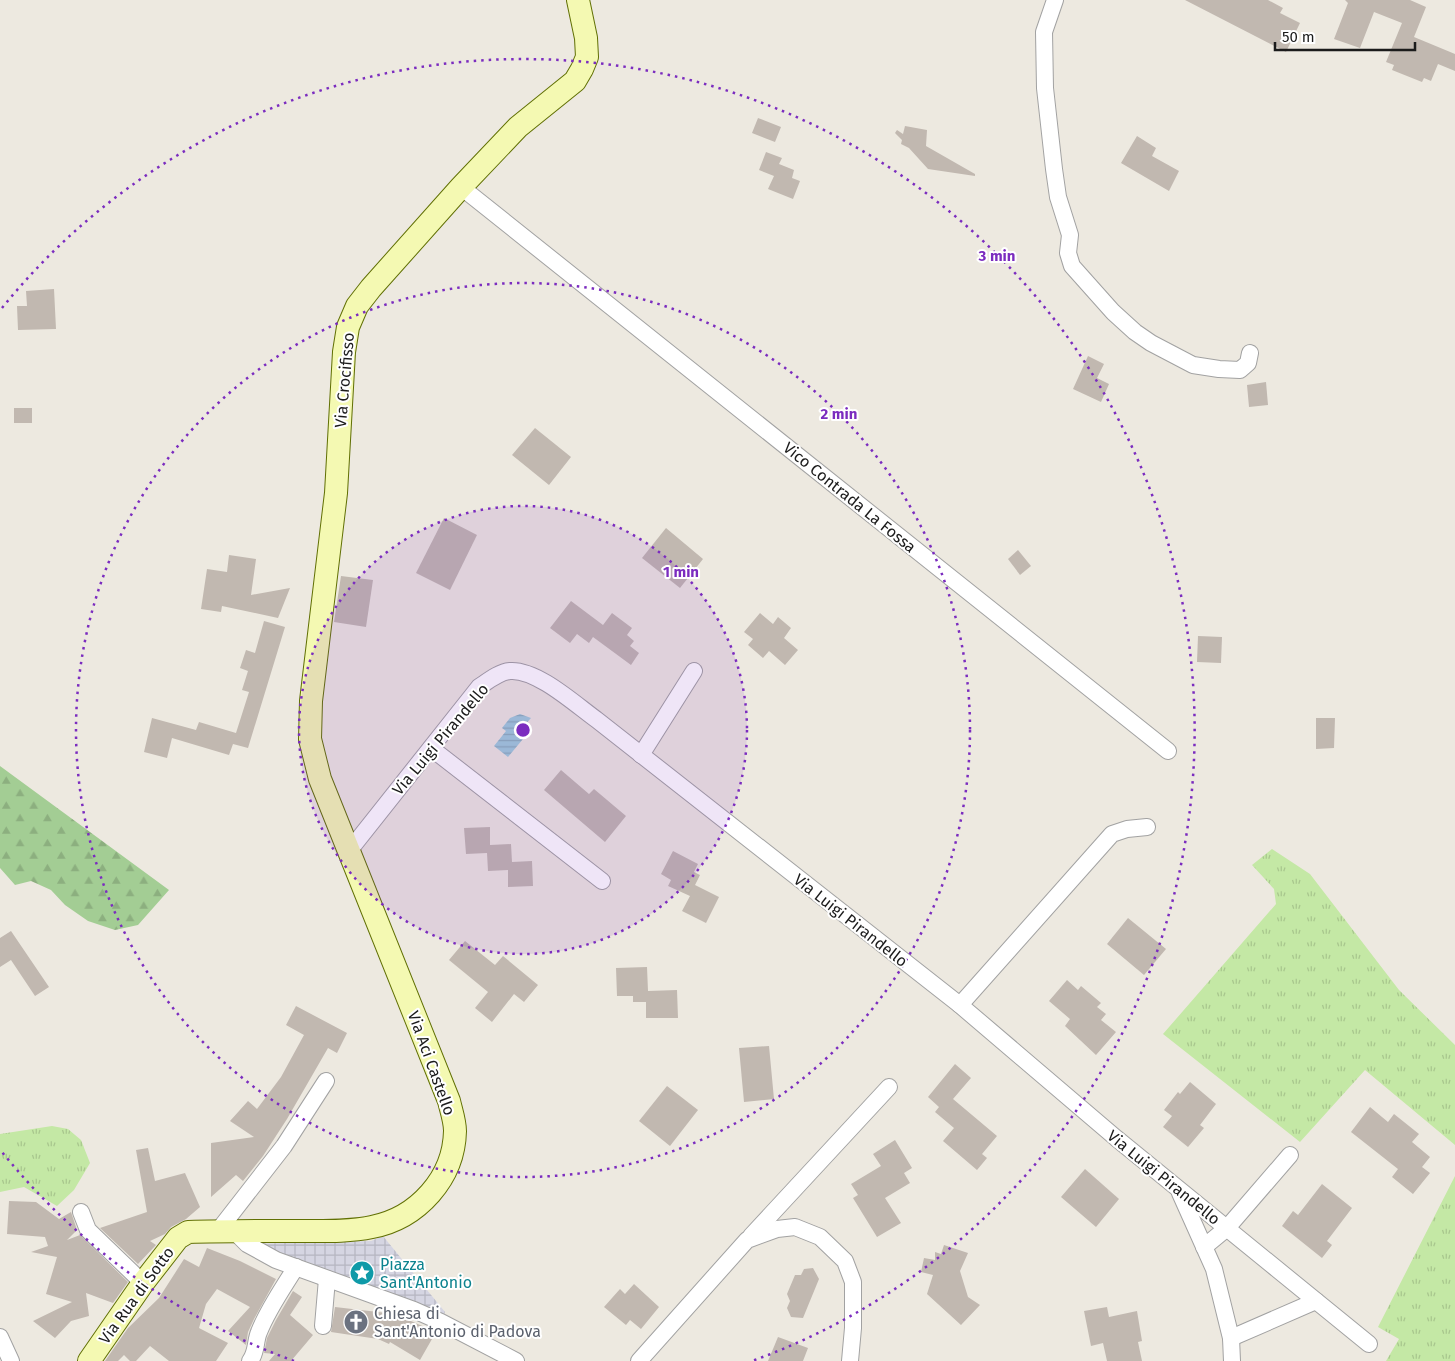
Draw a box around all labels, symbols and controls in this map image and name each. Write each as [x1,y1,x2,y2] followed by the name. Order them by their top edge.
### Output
[1275,20,1415,52] scale bar
[1282,28,1315,46] text: 50 m
[978,247,1015,265] text: 3 min
[331,332,358,428] street label: Via Crocifisso
[821,405,857,423] text: 2 min
[780,438,920,557] street label: Vico Contrada La Fossa
[663,563,699,581] text: 1 min
[388,680,492,799] street label: Via Luigi Pirandello
[514,721,532,739] centre of rings
[790,870,911,971] street label: Via Luigi Pirandello
[404,1008,459,1118] street label: Via Aci Castello
[1104,1126,1224,1229] street label: Via Luigi Pirandello
[95,1243,178,1348] street label: Via Rua di Sotto
[380,1255,472,1292] place label: Piazza Sant'Antonio
[349,1260,375,1286] place icon: Piazza Sant'Antonio
[374,1304,541,1341] place label: Chiesa di Sant'Antonio di Padova
[343,1309,369,1335] church icon: Chiesa di Sant'Antonio di Padova

